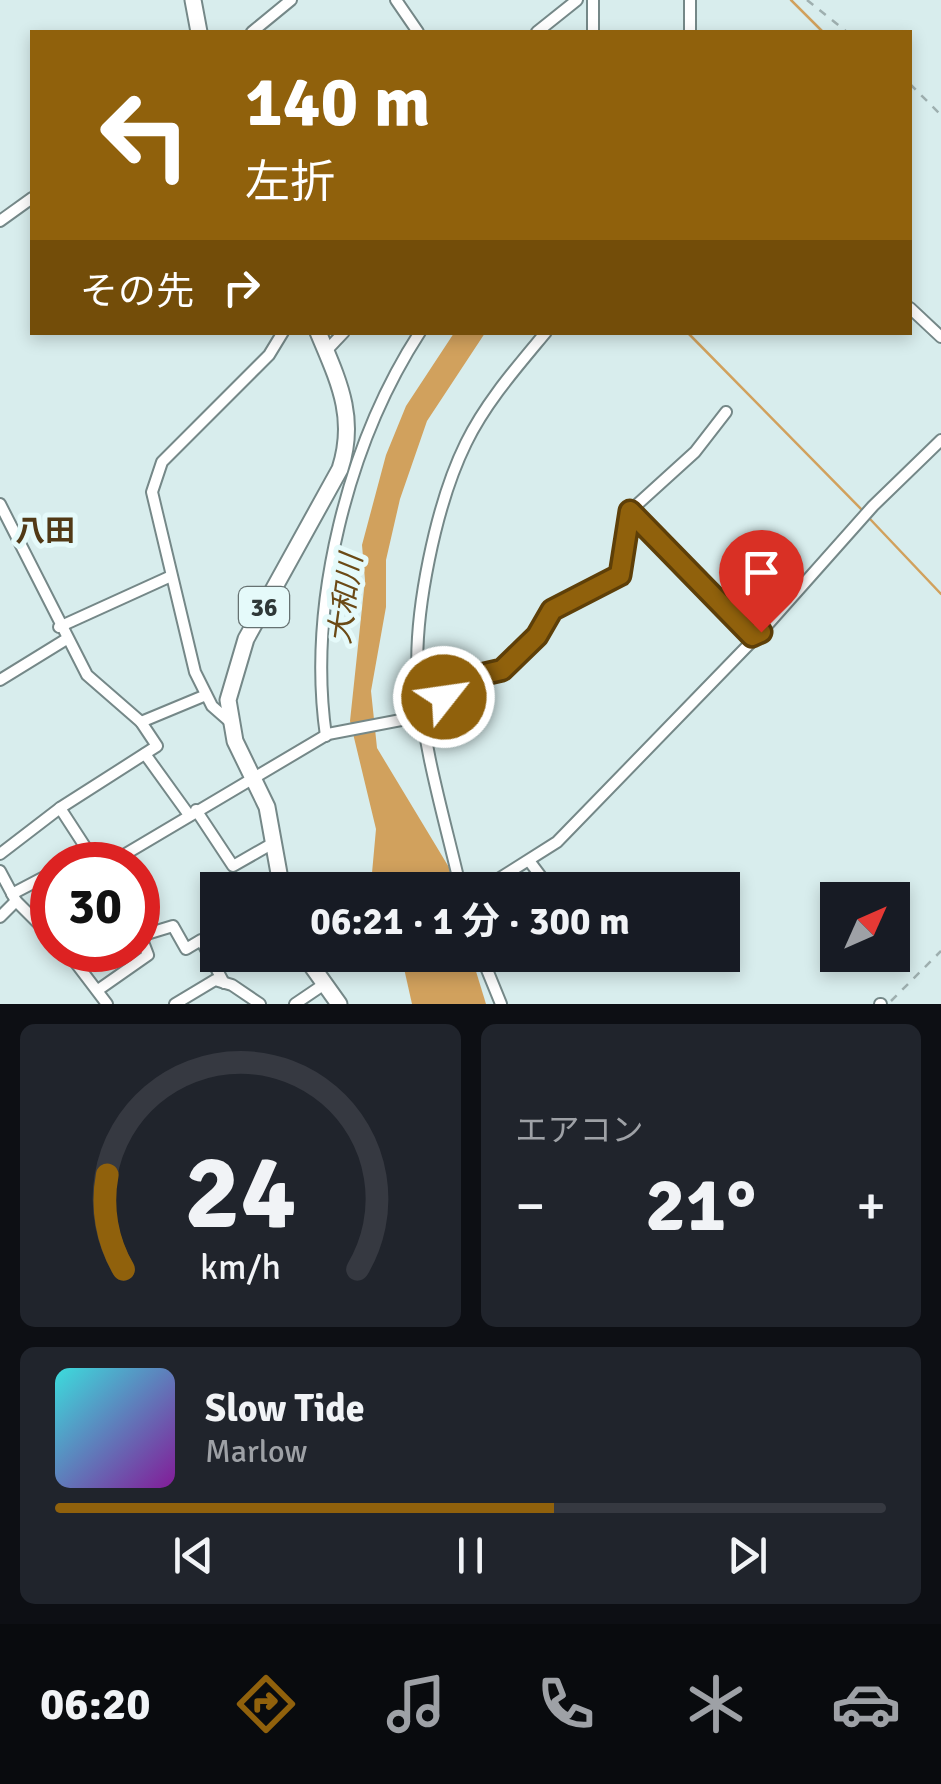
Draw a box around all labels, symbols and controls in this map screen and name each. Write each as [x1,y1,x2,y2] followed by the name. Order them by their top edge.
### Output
[245,59,430,145] text: 140 m
[80,70,210,200] icon: left
[245,155,335,210] text: 左折
[214,260,269,315] icon: right
[80,268,194,315] text: その先
[15,513,75,550] district label: 八田
[719,530,804,633] pin
[734,545,789,600] icon: arrive
[321,549,371,646] water label: 大和川
[239,587,289,627] road number: 36
[392,645,496,749] position arrow
[30,842,160,972] speed limit sign: 30
[820,882,910,972] north arrow
[820,882,910,972] map controls
[310,898,630,945] text: 06:21 · 1 分 · 300 m
[516,1111,644,1150] text: エアコン
[184,1129,296,1257] text: 24
[645,1159,756,1252] text: 21°
[516,1172,545,1240] text: −
[856,1172,886,1240] text: +
[200,1245,281,1289] text: km/h
[205,1385,365,1432] text: Slow Tide
[205,1432,307,1471] text: Marlow
[166,1528,221,1583] icon: previous
[443,1528,498,1583] icon: pause
[720,1528,775,1583] icon: next
[231,1669,301,1739] icon: directions
[381,1669,451,1739] icon: music
[531,1669,601,1739] icon: phone
[681,1669,751,1739] icon: climate
[831,1669,901,1739] icon: car
[40,1677,150,1732] text: 06:20

